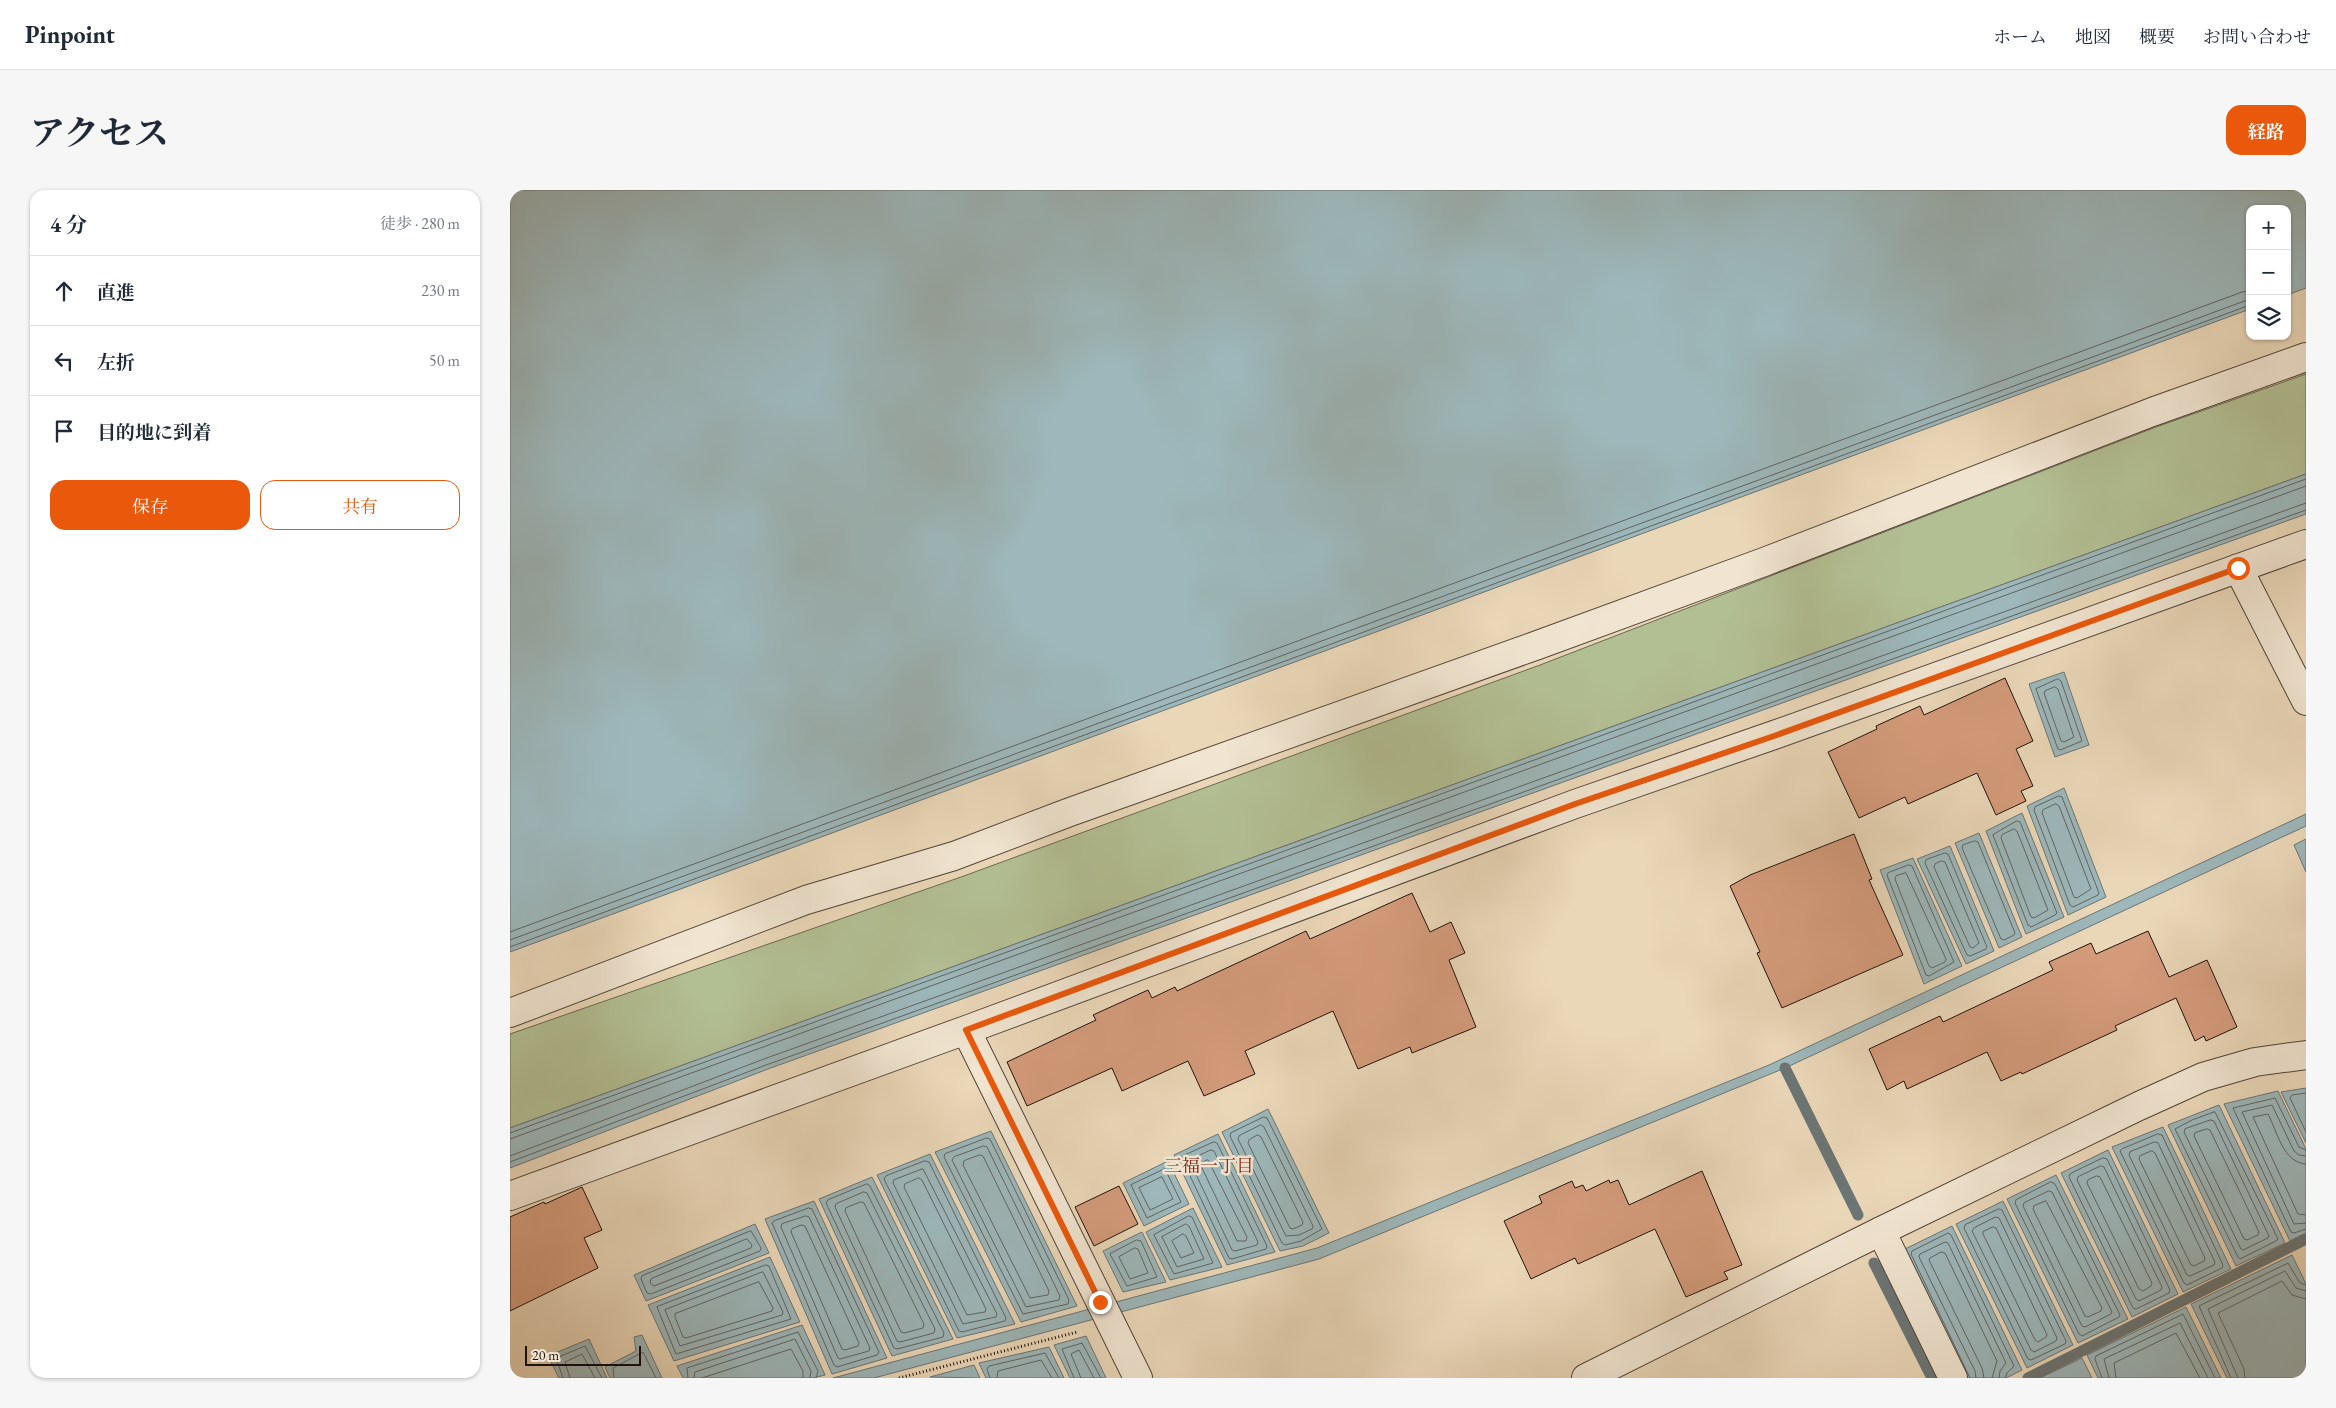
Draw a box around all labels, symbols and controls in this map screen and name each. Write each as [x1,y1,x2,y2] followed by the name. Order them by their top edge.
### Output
[25,19,115,50] text: Pinpoint
[1993,25,2047,48] text: ホーム
[2075,25,2111,48] text: 地図
[2139,25,2175,48] text: 概要
[2203,25,2311,48] text: お問い合わせ
[2226,105,2306,155] button: 経路
[30,110,169,155] text: アクセス
[2246,205,2291,340] map controls
[2246,205,2291,250] button: +
[50,211,87,238] text: 4 分
[380,213,460,234] text: 徒歩 · 280 m
[2246,250,2291,295] button: −
[50,277,78,305] icon: ahead
[97,280,135,305] text: 直進
[421,280,460,301] text: 230 m
[2246,295,2291,340] button: layers
[50,347,78,375] icon: left
[97,350,135,375] text: 左折
[429,350,460,371] text: 50 m
[50,417,78,445] icon: arrive
[97,420,211,445] text: 目的地に到着
[50,480,250,530] button: 保存
[260,480,460,530] button: 共有
[2227,557,2250,580] route start
[1164,1154,1254,1177] district label: 三福一丁目
[1089,1291,1112,1314] route end
[525,1343,641,1366] scale bar
[532,1346,559,1364] text: 20 m

